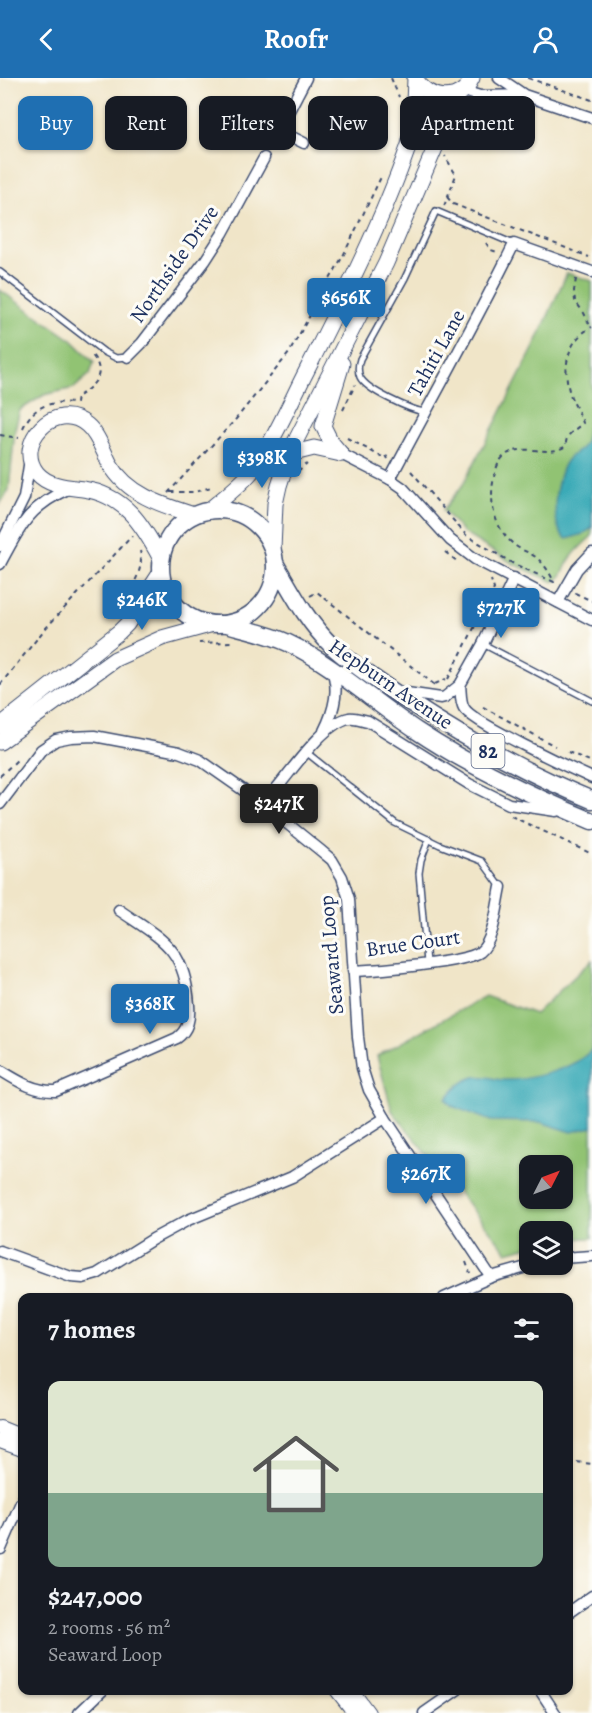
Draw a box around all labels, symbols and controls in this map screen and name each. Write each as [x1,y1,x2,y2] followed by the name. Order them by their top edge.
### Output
[264,21,328,57] text: Roofr
[30,23,63,56] icon: back
[529,23,562,56] icon: person
[18,96,93,150] chip: Buy
[105,96,187,150] chip: Rent
[199,96,296,150] chip: Filters
[308,96,388,150] chip: New
[400,96,535,150] chip: Apartment
[123,200,225,328] street label: Northside Drive
[304,278,388,329] pin: $656K
[321,284,371,311] text: $656K
[401,304,471,402] street label: Tahiti Lane
[220,438,304,489] pin: $398K
[237,444,287,471] text: $398K
[100,580,184,631] pin: $246K
[117,586,167,613] text: $246K
[459,588,543,639] pin: $727K
[476,594,526,621] text: $727K
[323,632,459,736] street label: Hepburn Avenue
[472,734,504,768] road number: 82
[237,784,321,835] pin: $247K
[254,790,304,817] text: $247K
[312,894,350,1016] street label: Seaward Loop
[364,923,462,963] street label: Brue Court
[108,984,192,1035] pin: $368K
[125,990,175,1017] text: $368K
[384,1154,468,1205] pin: $267K
[519,1155,573,1209] north arrow
[519,1155,573,1275] map controls
[401,1160,451,1187] text: $267K
[519,1221,573,1275] button: layers
[48,1312,136,1347] text: 7 homes
[510,1313,543,1346] icon: filters
[242,1420,350,1528] icon: home
[48,1579,142,1614] text: $247,000
[48,1614,170,1641] text: 2 rooms · 56 m²
[48,1641,162,1668] text: Seaward Loop

